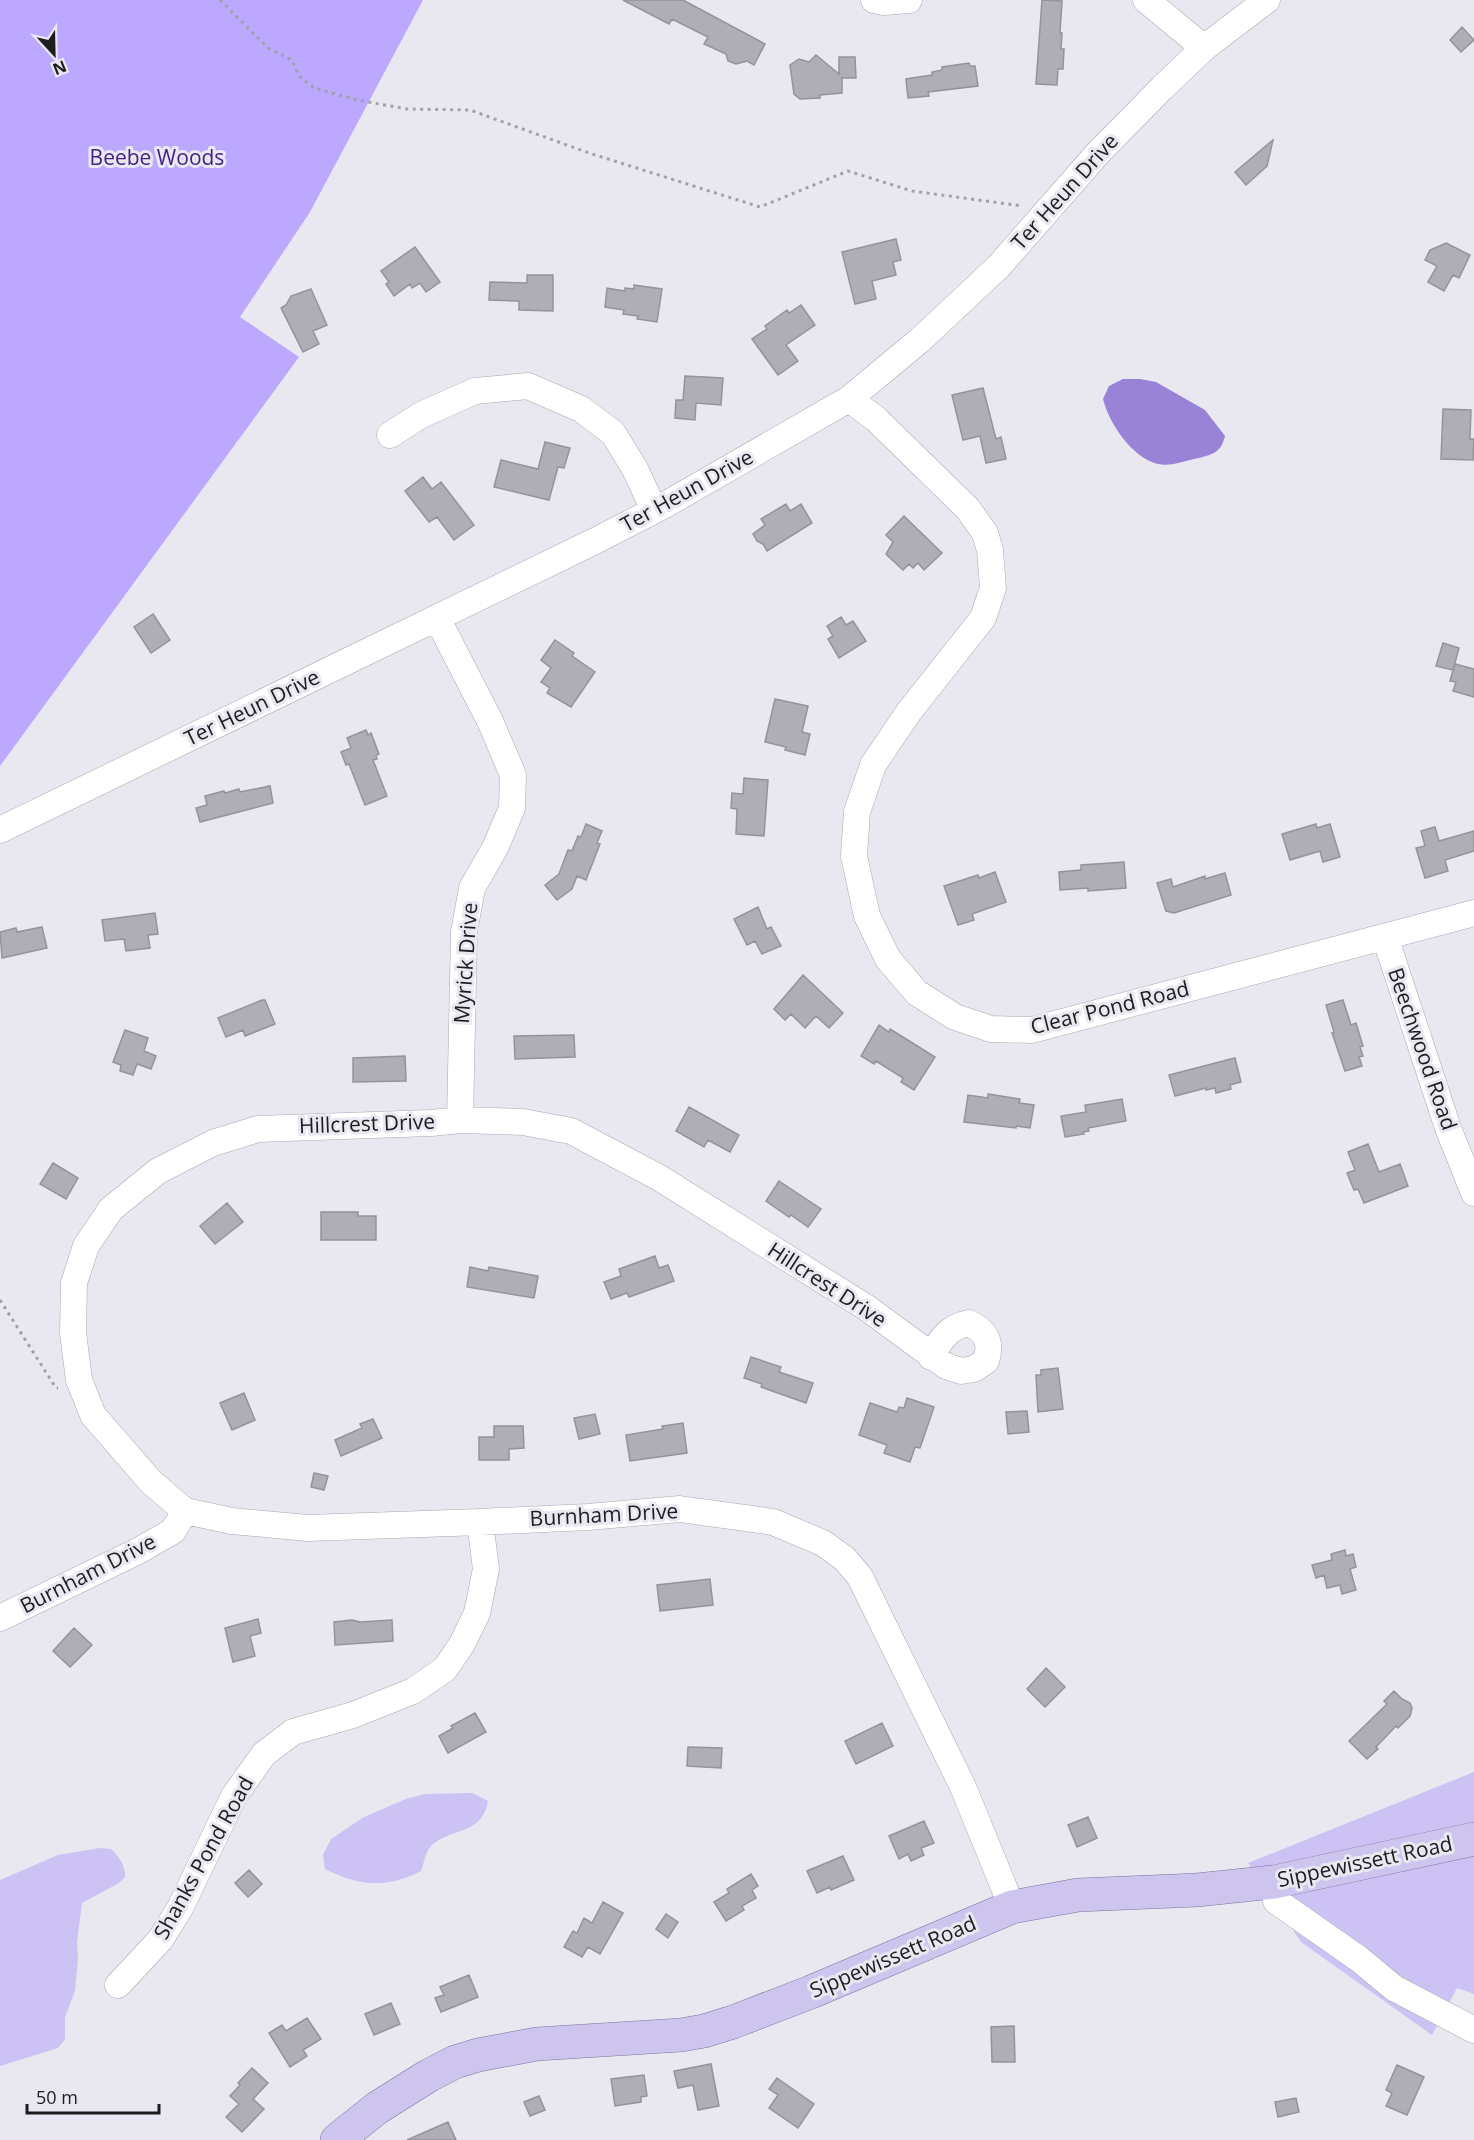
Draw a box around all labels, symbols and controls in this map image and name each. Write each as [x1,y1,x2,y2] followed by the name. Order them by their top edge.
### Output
[24,24,84,84] north arrow
[49,55,70,81] text: N
[1005,127,1124,255] street label: Ter Heun Drive
[90,143,224,171] park label: Beebe Woods
[615,442,758,538] street label: Ter Heun Drive
[179,662,324,752] street label: Ter Heun Drive
[447,901,483,1024] street label: Myrick Drive
[1382,964,1464,1134] street label: Beechwood Road
[1027,974,1192,1040] street label: Clear Pond Road
[298,1107,435,1139] street label: Hillcrest Drive
[763,1235,892,1333] street label: Hillcrest Drive
[529,1496,679,1532] street label: Burnham Drive
[15,1527,160,1619] street label: Burnham Drive
[147,1771,259,1944] street label: Shanks Pond Road
[1275,1829,1455,1893] street label: Sippewissett Road
[805,1908,980,2004] street label: Sippewissett Road
[27,2077,159,2115] scale bar
[36,2085,78,2109] text: 50 m

